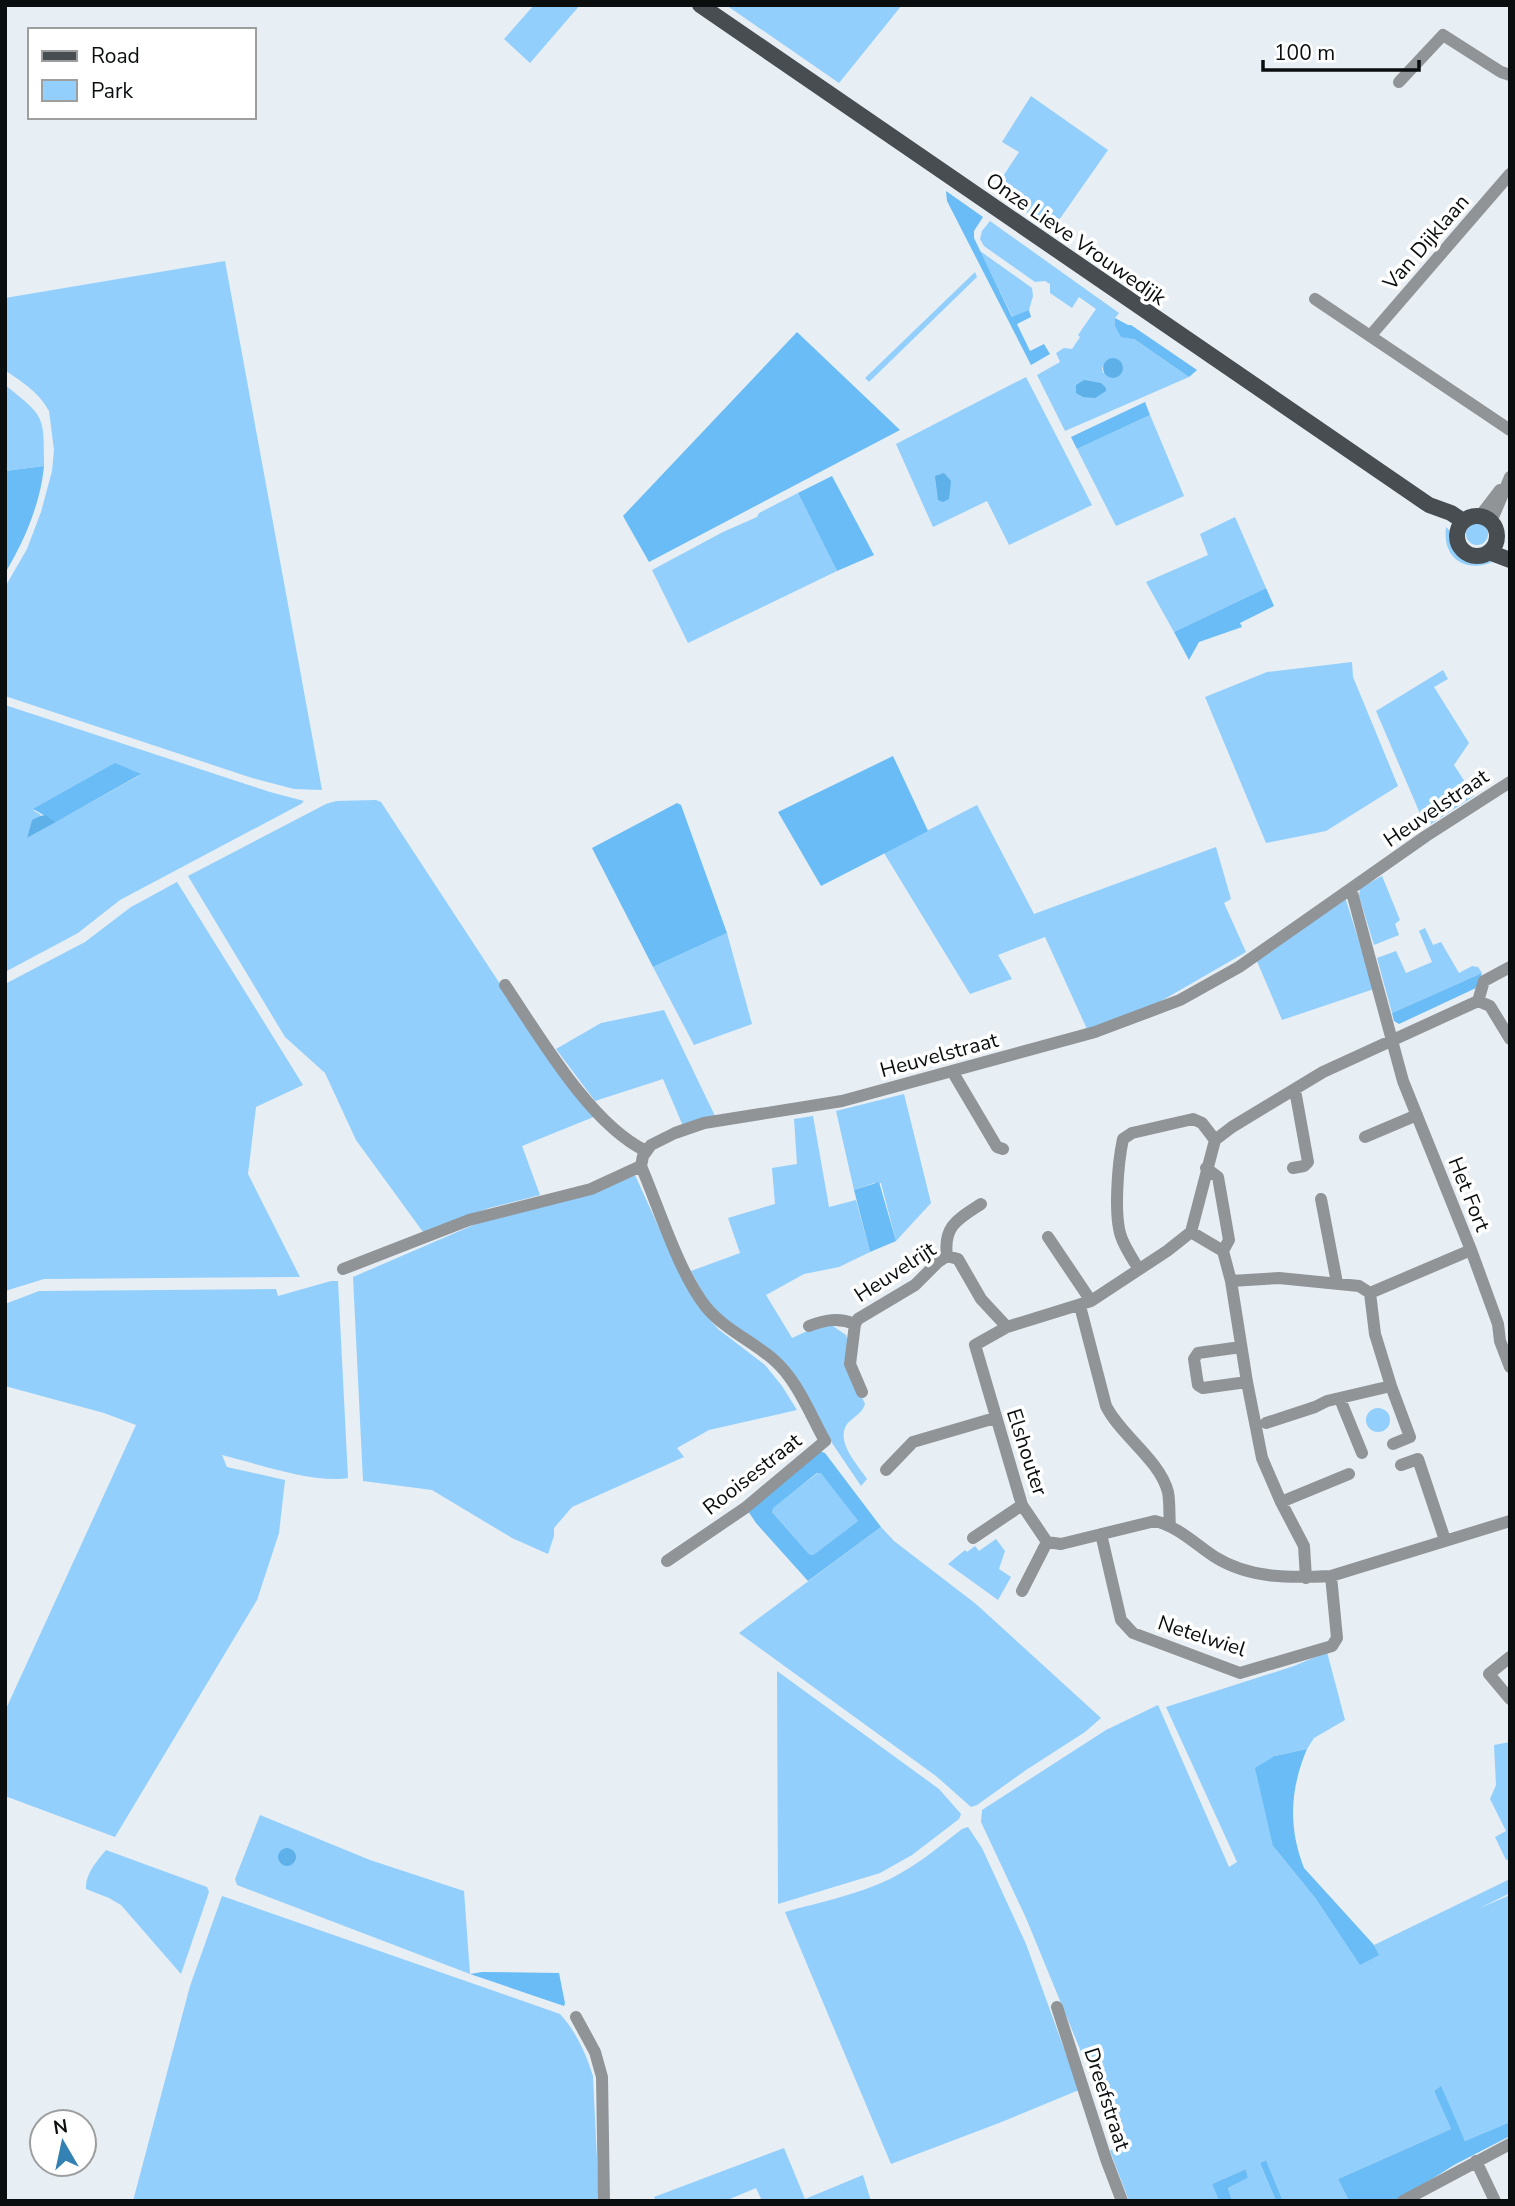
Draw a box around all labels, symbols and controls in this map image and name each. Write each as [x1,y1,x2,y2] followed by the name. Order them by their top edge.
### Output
[28,28,256,119] legend
[1263,28,1419,72] scale bar
[1274,39,1335,67] text: 100 m
[91,42,140,70] text: Road
[91,77,133,105] text: Park
[980,166,1172,312] street label: Onze Lieve Vrouwedijk
[1376,188,1475,296] street label: Van Dijklaan
[1378,762,1495,854] street label: Heuvelstraat
[877,1026,1002,1084] street label: Heuvelstraat
[1441,1153,1497,1236] street label: Het Fort
[849,1235,942,1309] street label: Heuvelrijt
[1000,1405,1054,1499] street label: Elshouter
[697,1426,807,1521] street label: Rooisestraat
[1154,1609,1250,1664] street label: Netelwiel
[1077,2044,1137,2155] street label: Dreefstraat
[28,2108,98,2178] north arrow
[51,2113,70,2141] text: N

